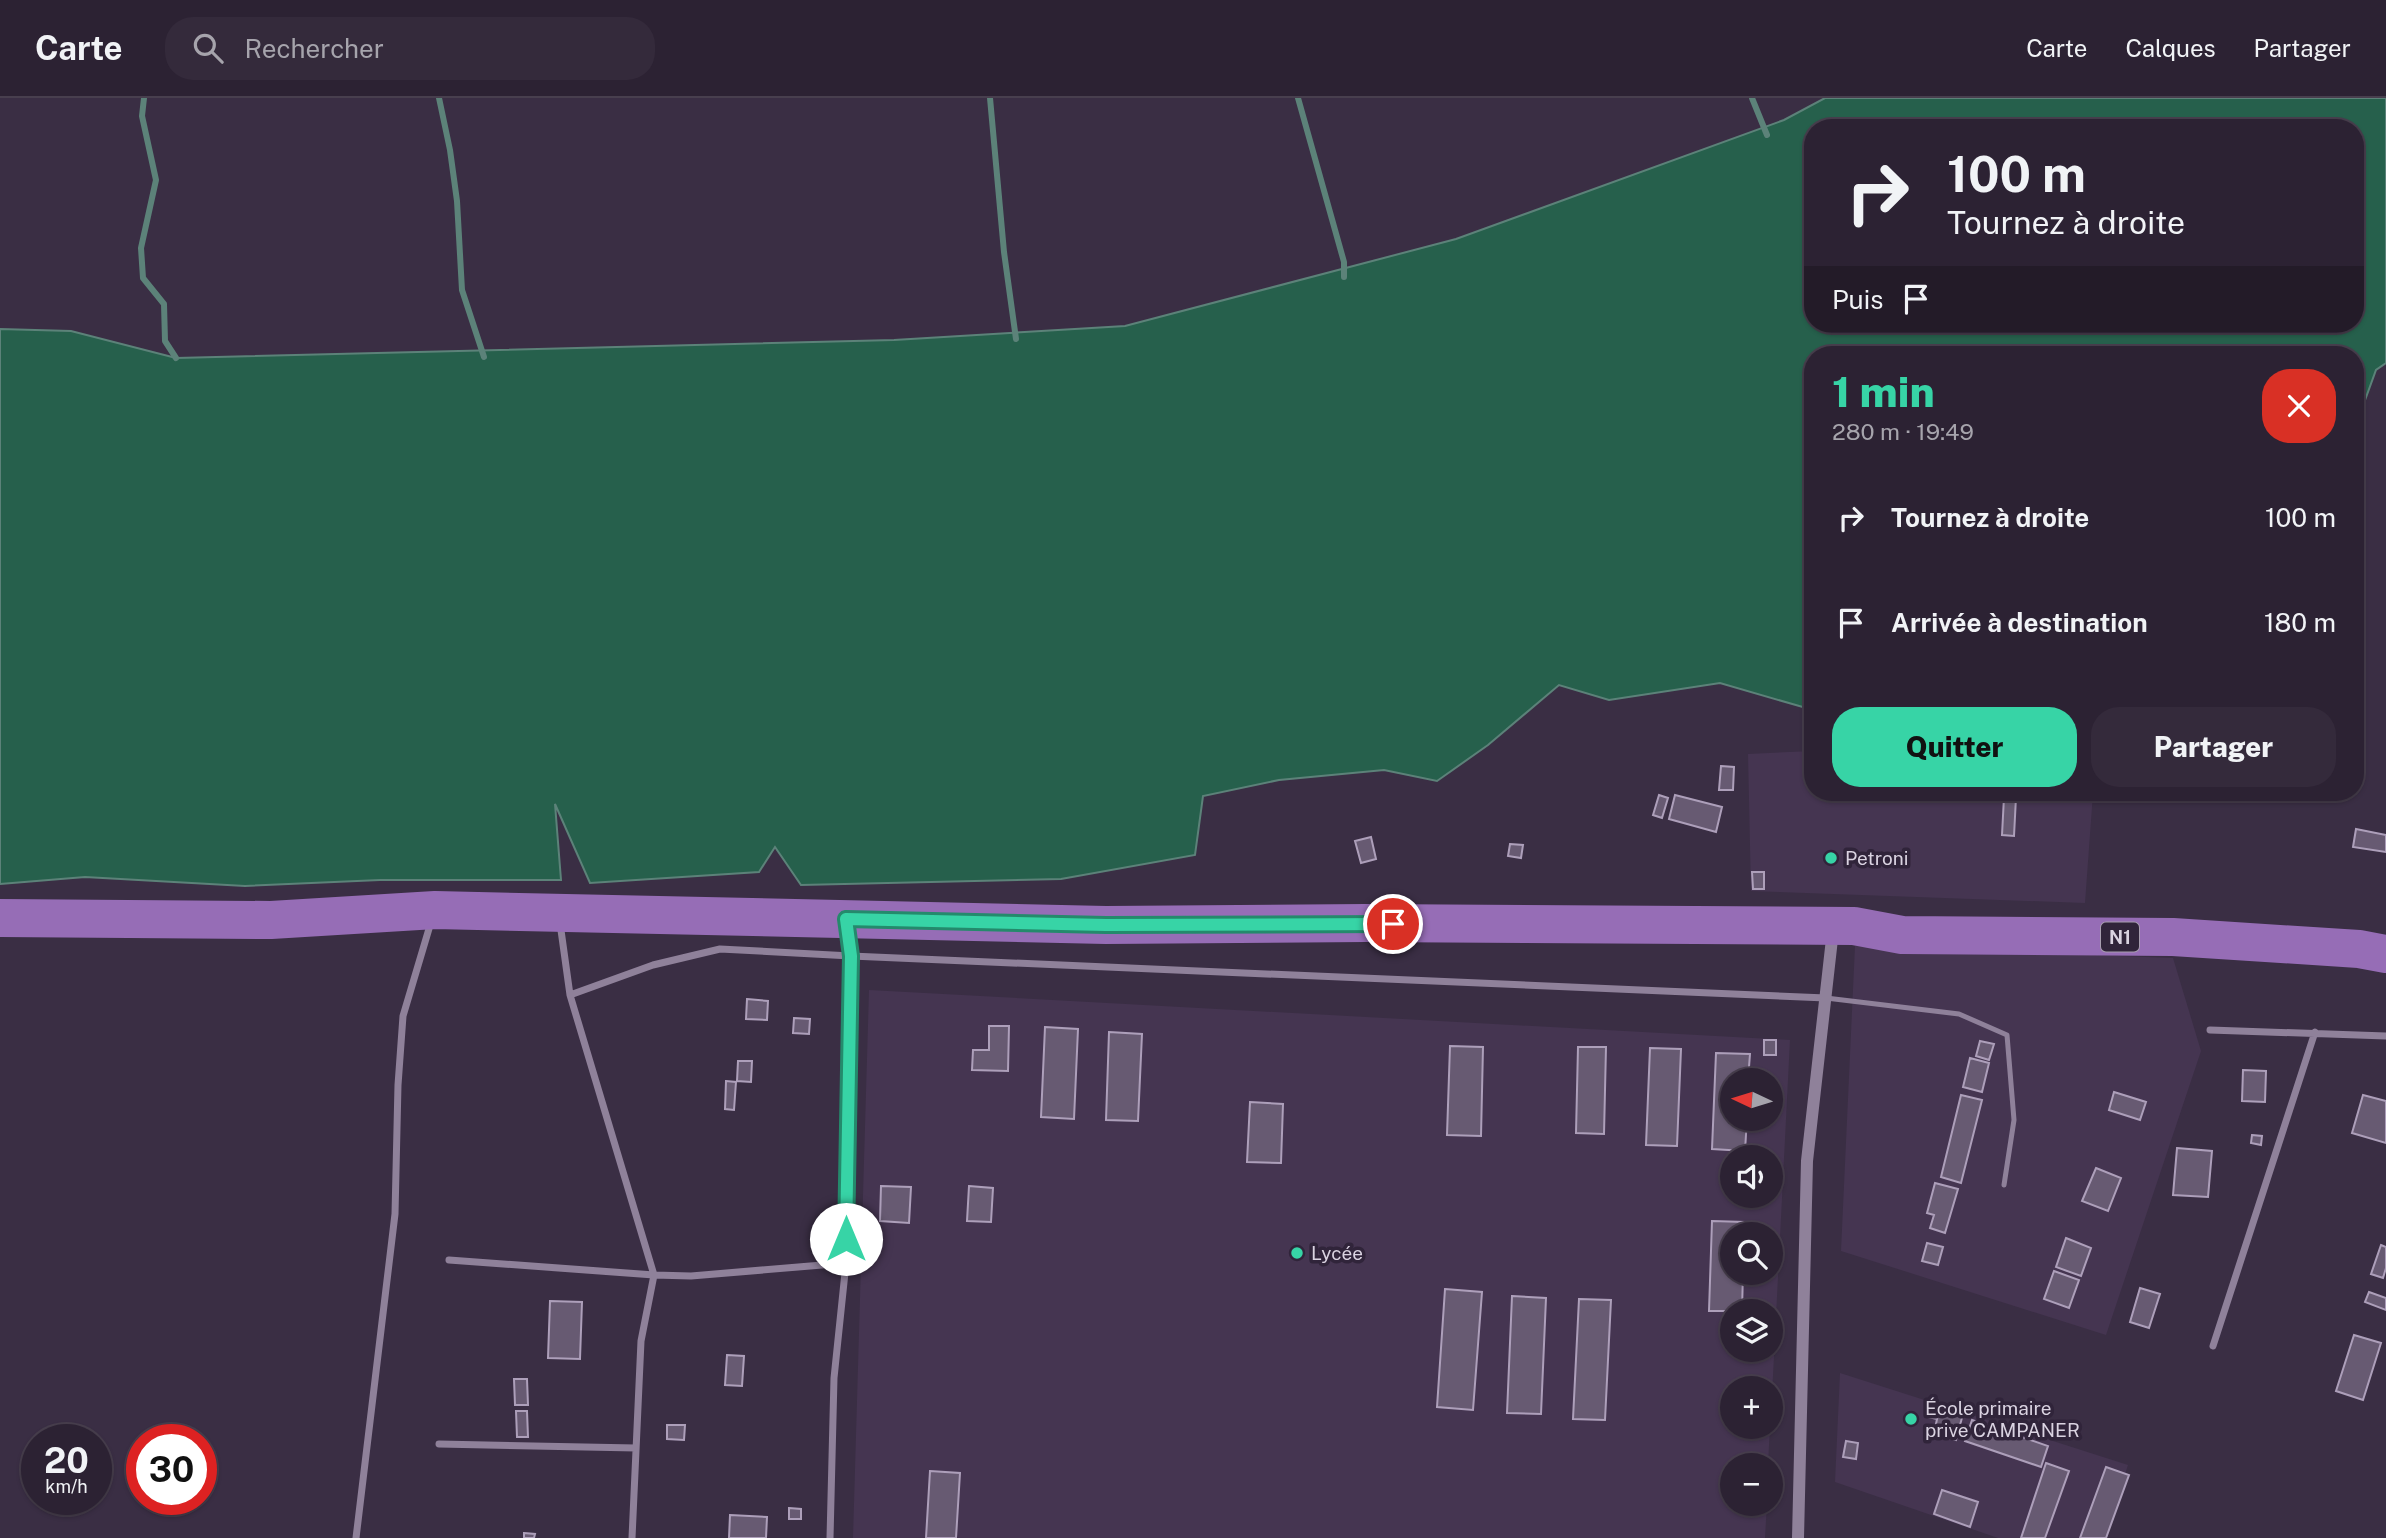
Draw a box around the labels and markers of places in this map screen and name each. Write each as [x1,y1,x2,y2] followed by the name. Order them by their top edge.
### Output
[1845,847,1908,869] place label: Petroni
[1823,850,1839,866] marker: Petroni
[1363,894,1423,954] pin
[1311,1242,1363,1264] place label: Lycée
[1289,1245,1305,1261] marker: Lycée
[1925,1397,2080,1441] place label: École primaire prive CAMPANER
[1903,1411,1919,1427] marker: École primaire prive CAMPANER

